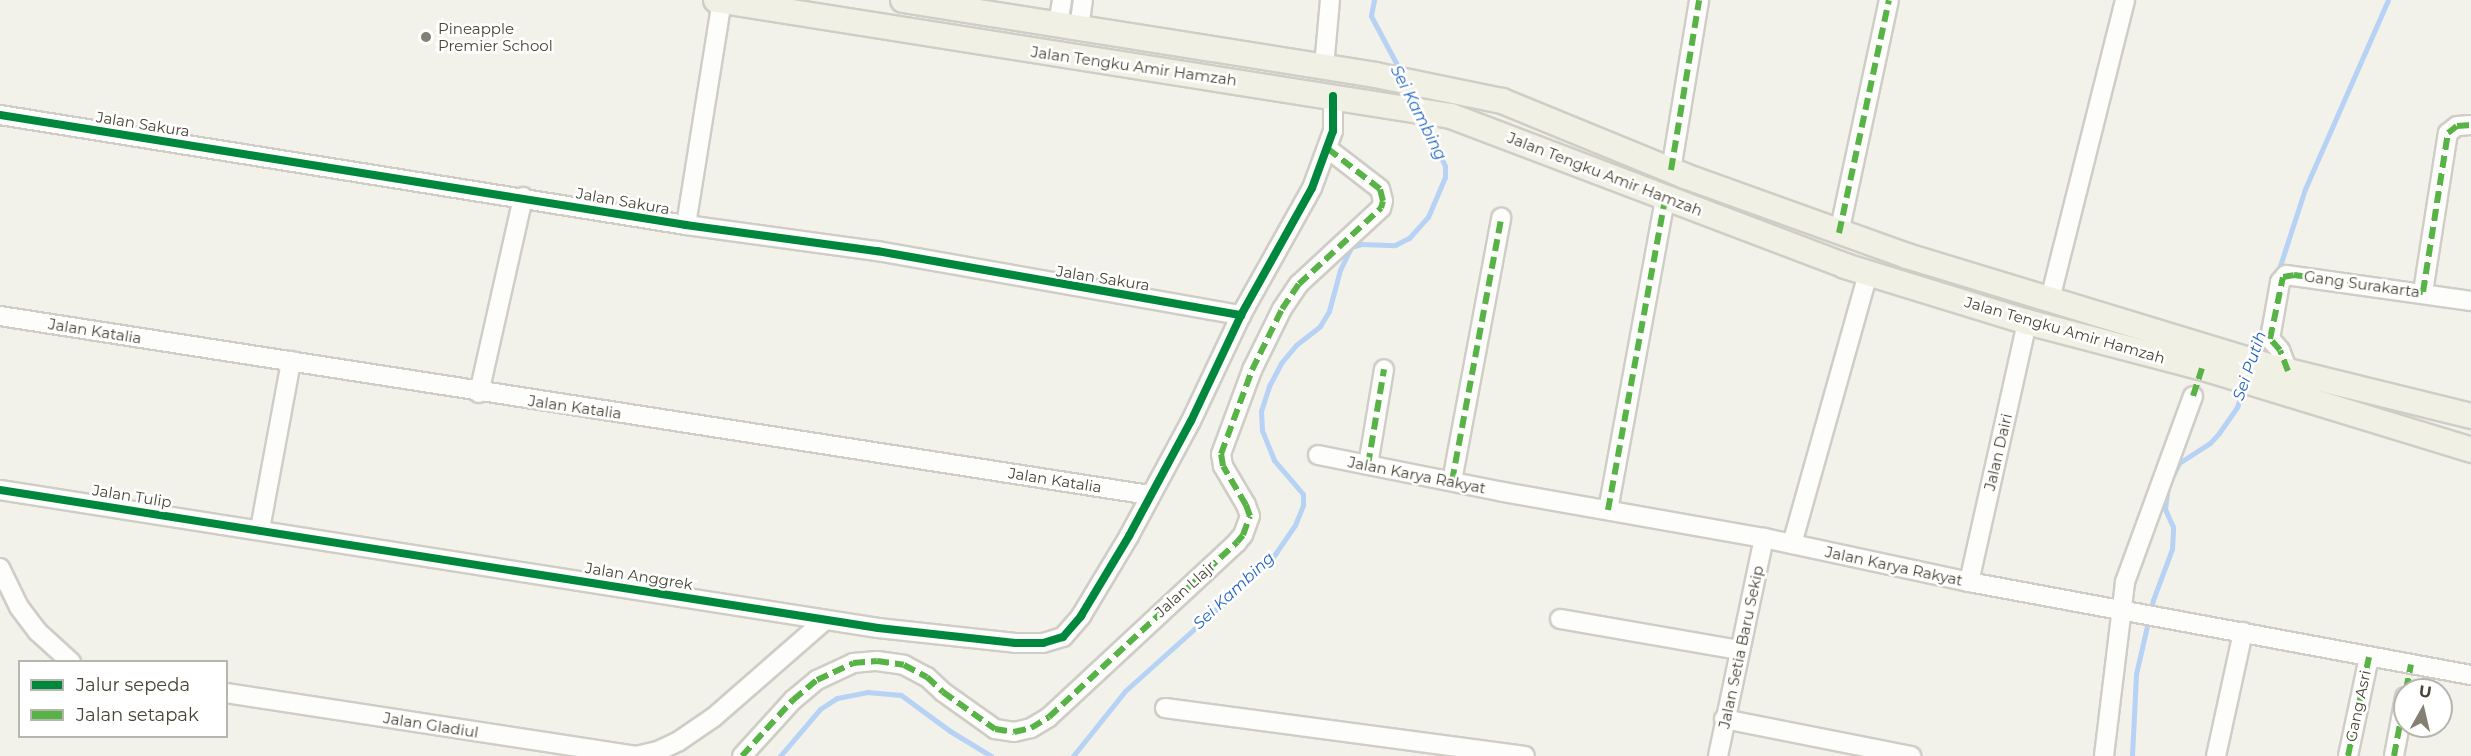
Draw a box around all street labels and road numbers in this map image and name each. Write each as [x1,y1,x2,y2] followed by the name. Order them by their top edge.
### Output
[1030,43,1238,89] street label: Jalan Tengku Amir Hamzah
[95,108,191,140] street label: Jalan Sakura
[1505,128,1705,220] street label: Jalan Tengku Amir Hamzah
[575,184,671,218] street label: Jalan Sakura
[1055,262,1151,294] street label: Jalan Sakura
[2303,267,2421,301] street label: Gang Surakarta
[1963,293,2167,367] street label: Jalan Tengku Amir Hamzah
[47,315,143,347] street label: Jalan Katalia
[527,392,623,422] street label: Jalan Katalia
[1980,412,2016,492] street label: Jalan Dairi
[1346,453,1488,497] street label: Jalan Karya Rakyat
[1007,464,1103,496] street label: Jalan Katalia
[91,481,173,511] street label: Jalan Tulip
[1824,543,1964,589] street label: Jalan Karya Rakyat
[1151,557,1219,621] street label: Jalan Llajr
[584,559,694,593] street label: Jalan Anggrek
[1715,564,1767,730] street label: Jalan Setia Baru Sekip
[2342,669,2374,743] street label: Gang Asri
[382,709,480,741] street label: Jalan Gladiul

